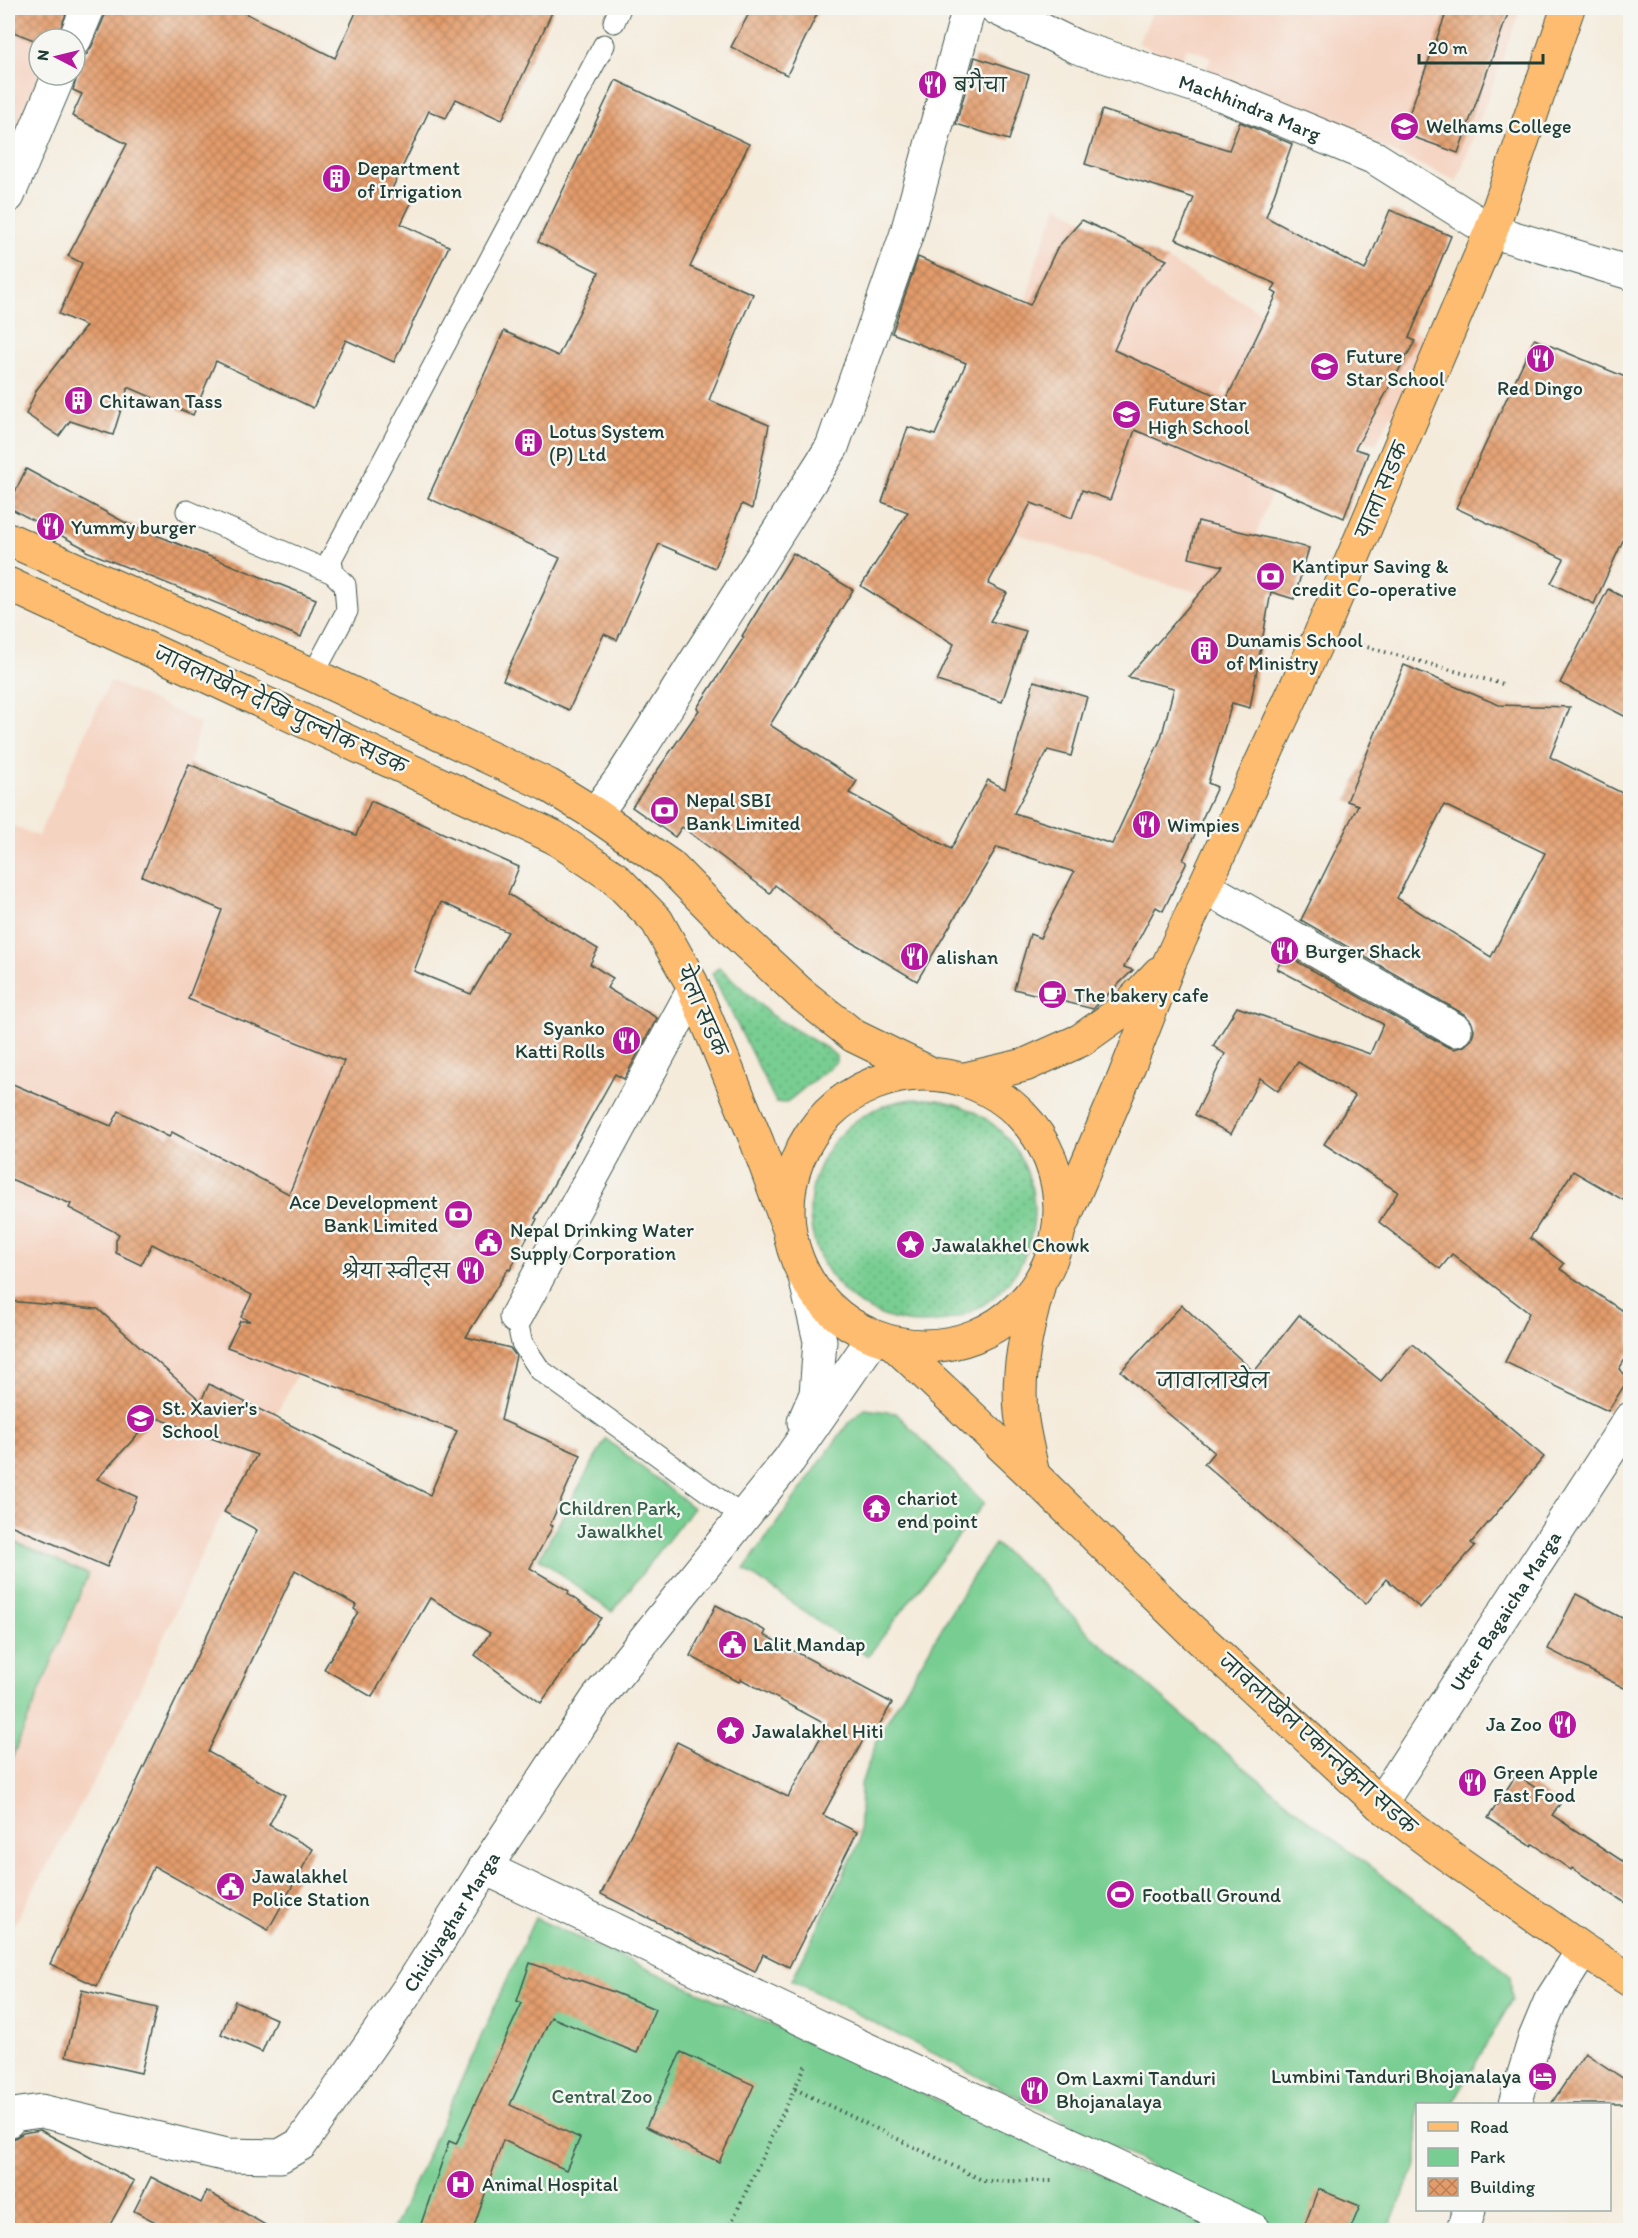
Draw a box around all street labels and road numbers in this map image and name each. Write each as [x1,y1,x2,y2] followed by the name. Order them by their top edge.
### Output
[1176,69,1325,147] street label: Machhindra Marg
[1351,437,1414,543] street label: याला सडक
[150,637,414,782] street label: जावलाखेल देखि पुल्चोक सडक
[671,960,737,1061] street label: येला सडक
[1444,1526,1567,1696] street label: Utter Bagaicha Marga
[1212,1646,1425,1842] street label: जावलाखेल एकान्तकुना सडक
[398,1846,505,1996] street label: Chidiyaghar Marga

